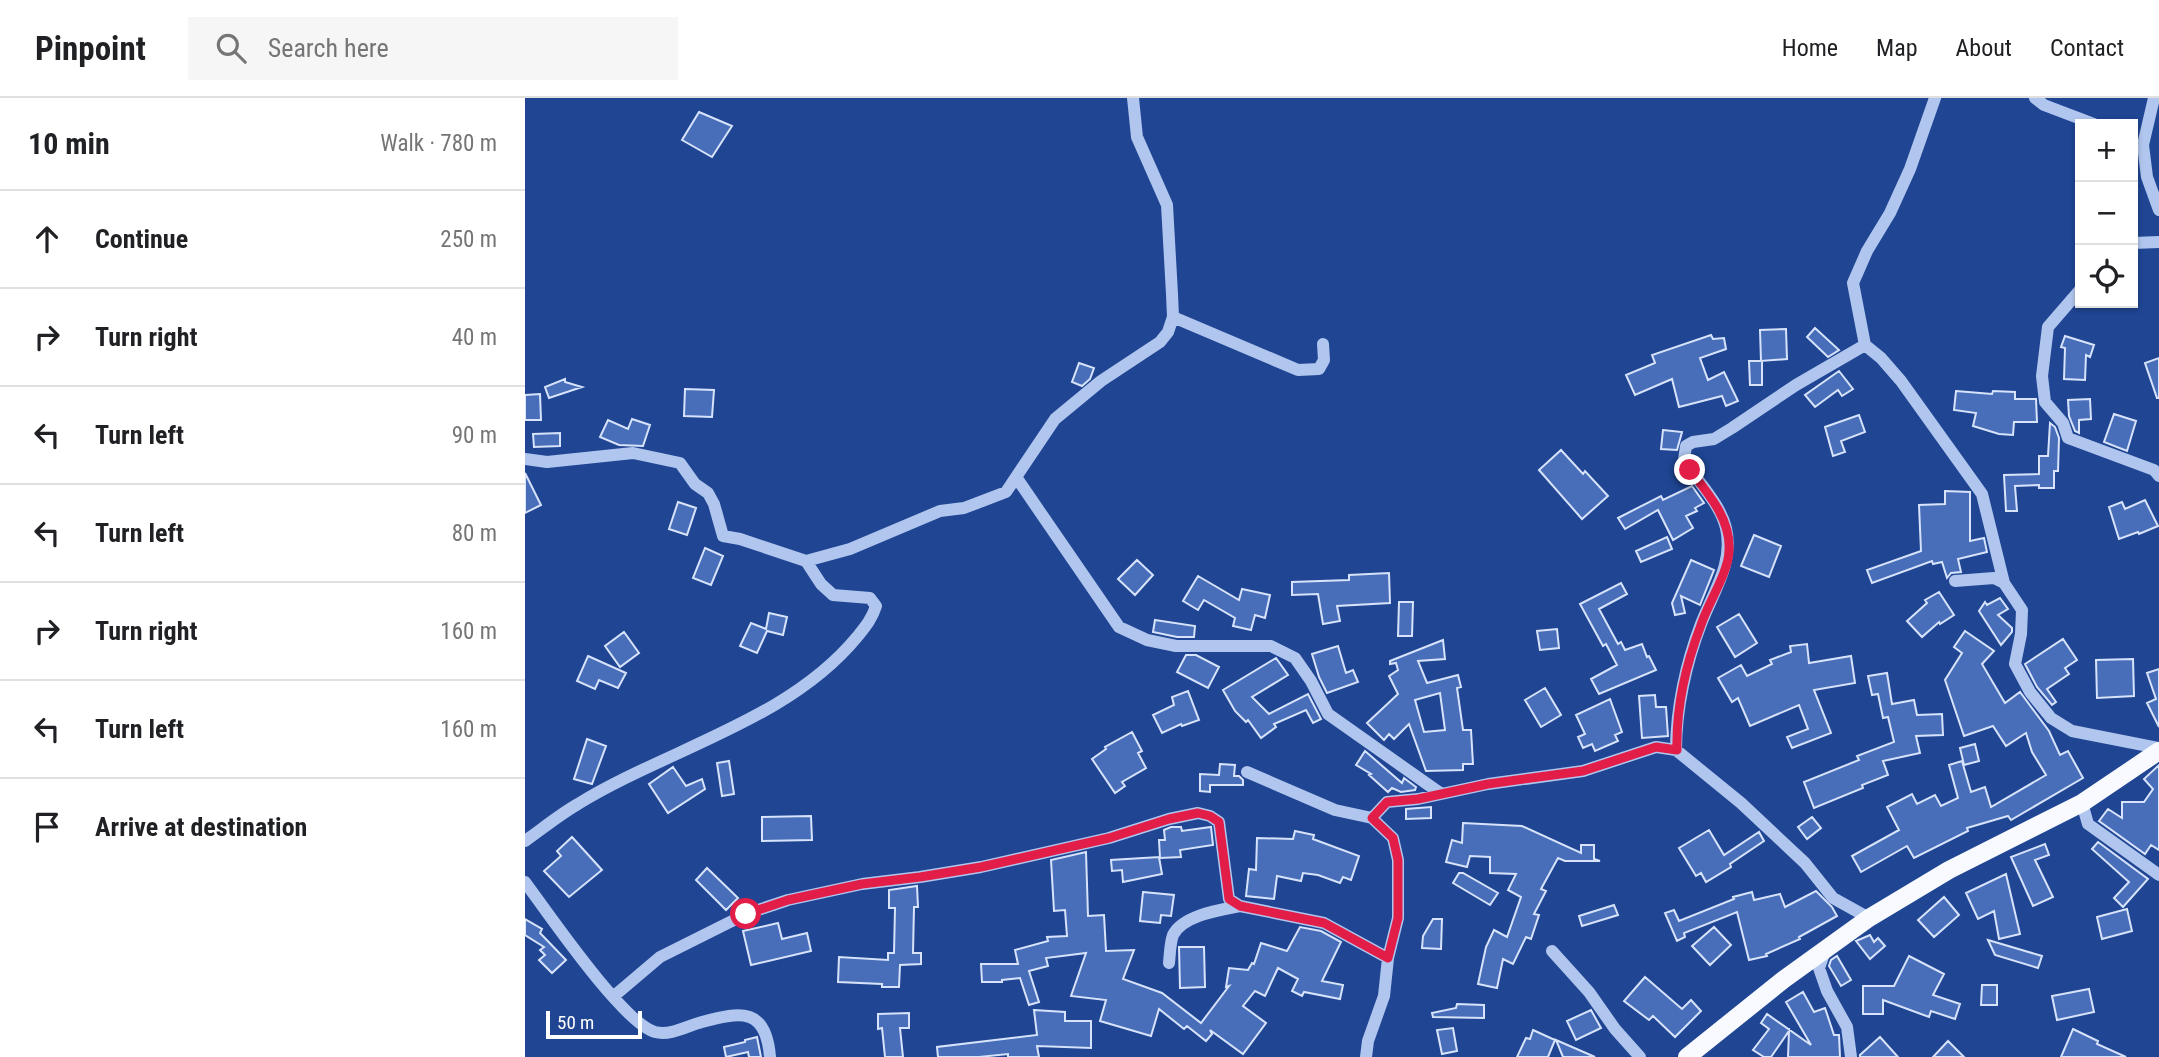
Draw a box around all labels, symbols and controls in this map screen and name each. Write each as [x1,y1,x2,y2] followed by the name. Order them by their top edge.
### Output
[188,17,678,80] search box
[35,29,146,68] text: Pinpoint
[212,29,250,67] icon: search
[268,33,389,63] text: Search here
[1782,34,1838,62] text: Home
[1876,34,1918,62] text: Map
[1956,34,2012,62] text: About
[2050,34,2124,62] text: Contact
[2075,119,2138,308] map controls
[2075,119,2138,182] button: +
[28,126,110,161] text: 10 min
[380,130,497,157] text: Walk · 780 m
[2075,182,2138,245] button: −
[28,220,66,258] icon: ahead
[95,224,188,254] text: Continue
[440,226,497,253] text: 250 m
[2075,245,2138,308] button: locate
[28,318,66,356] icon: right
[95,322,197,352] text: Turn right
[452,324,497,351] text: 40 m
[28,416,66,454] icon: left
[95,420,184,450] text: Turn left
[452,422,497,449] text: 90 m
[1674,454,1705,485] route end
[28,514,66,552] icon: left
[95,518,184,548] text: Turn left
[452,520,497,547] text: 80 m
[28,612,66,650] icon: right
[95,616,197,646] text: Turn right
[440,618,497,645] text: 160 m
[28,710,66,748] icon: left
[95,714,184,744] text: Turn left
[440,716,497,743] text: 160 m
[28,808,66,846] icon: arrive
[95,812,307,842] text: Arrive at destination
[730,898,761,929] route start
[546,1008,642,1040] scale bar
[557,1011,594,1034] text: 50 m

